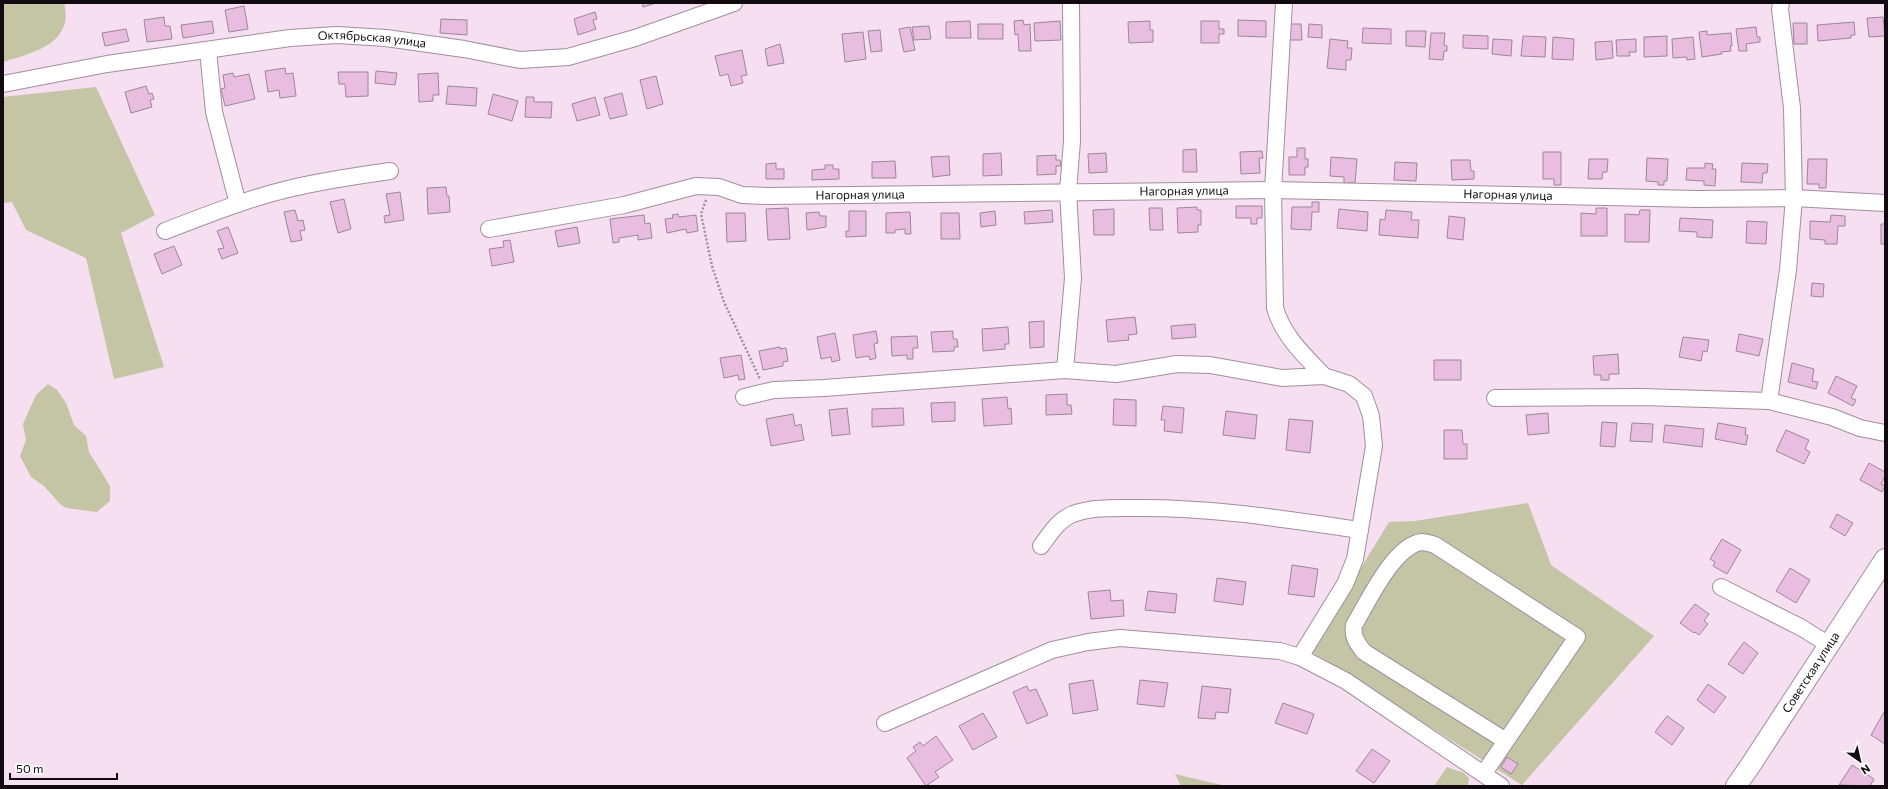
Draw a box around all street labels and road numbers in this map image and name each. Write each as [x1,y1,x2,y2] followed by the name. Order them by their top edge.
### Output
[317,27,427,50] street label: Октябрьская улица
[1139,183,1229,198] street label: Нагорная улица
[815,186,905,201] street label: Нагорная улица
[1463,186,1553,202] street label: Нагорная улица
[1779,629,1842,715] street label: Советская улица

